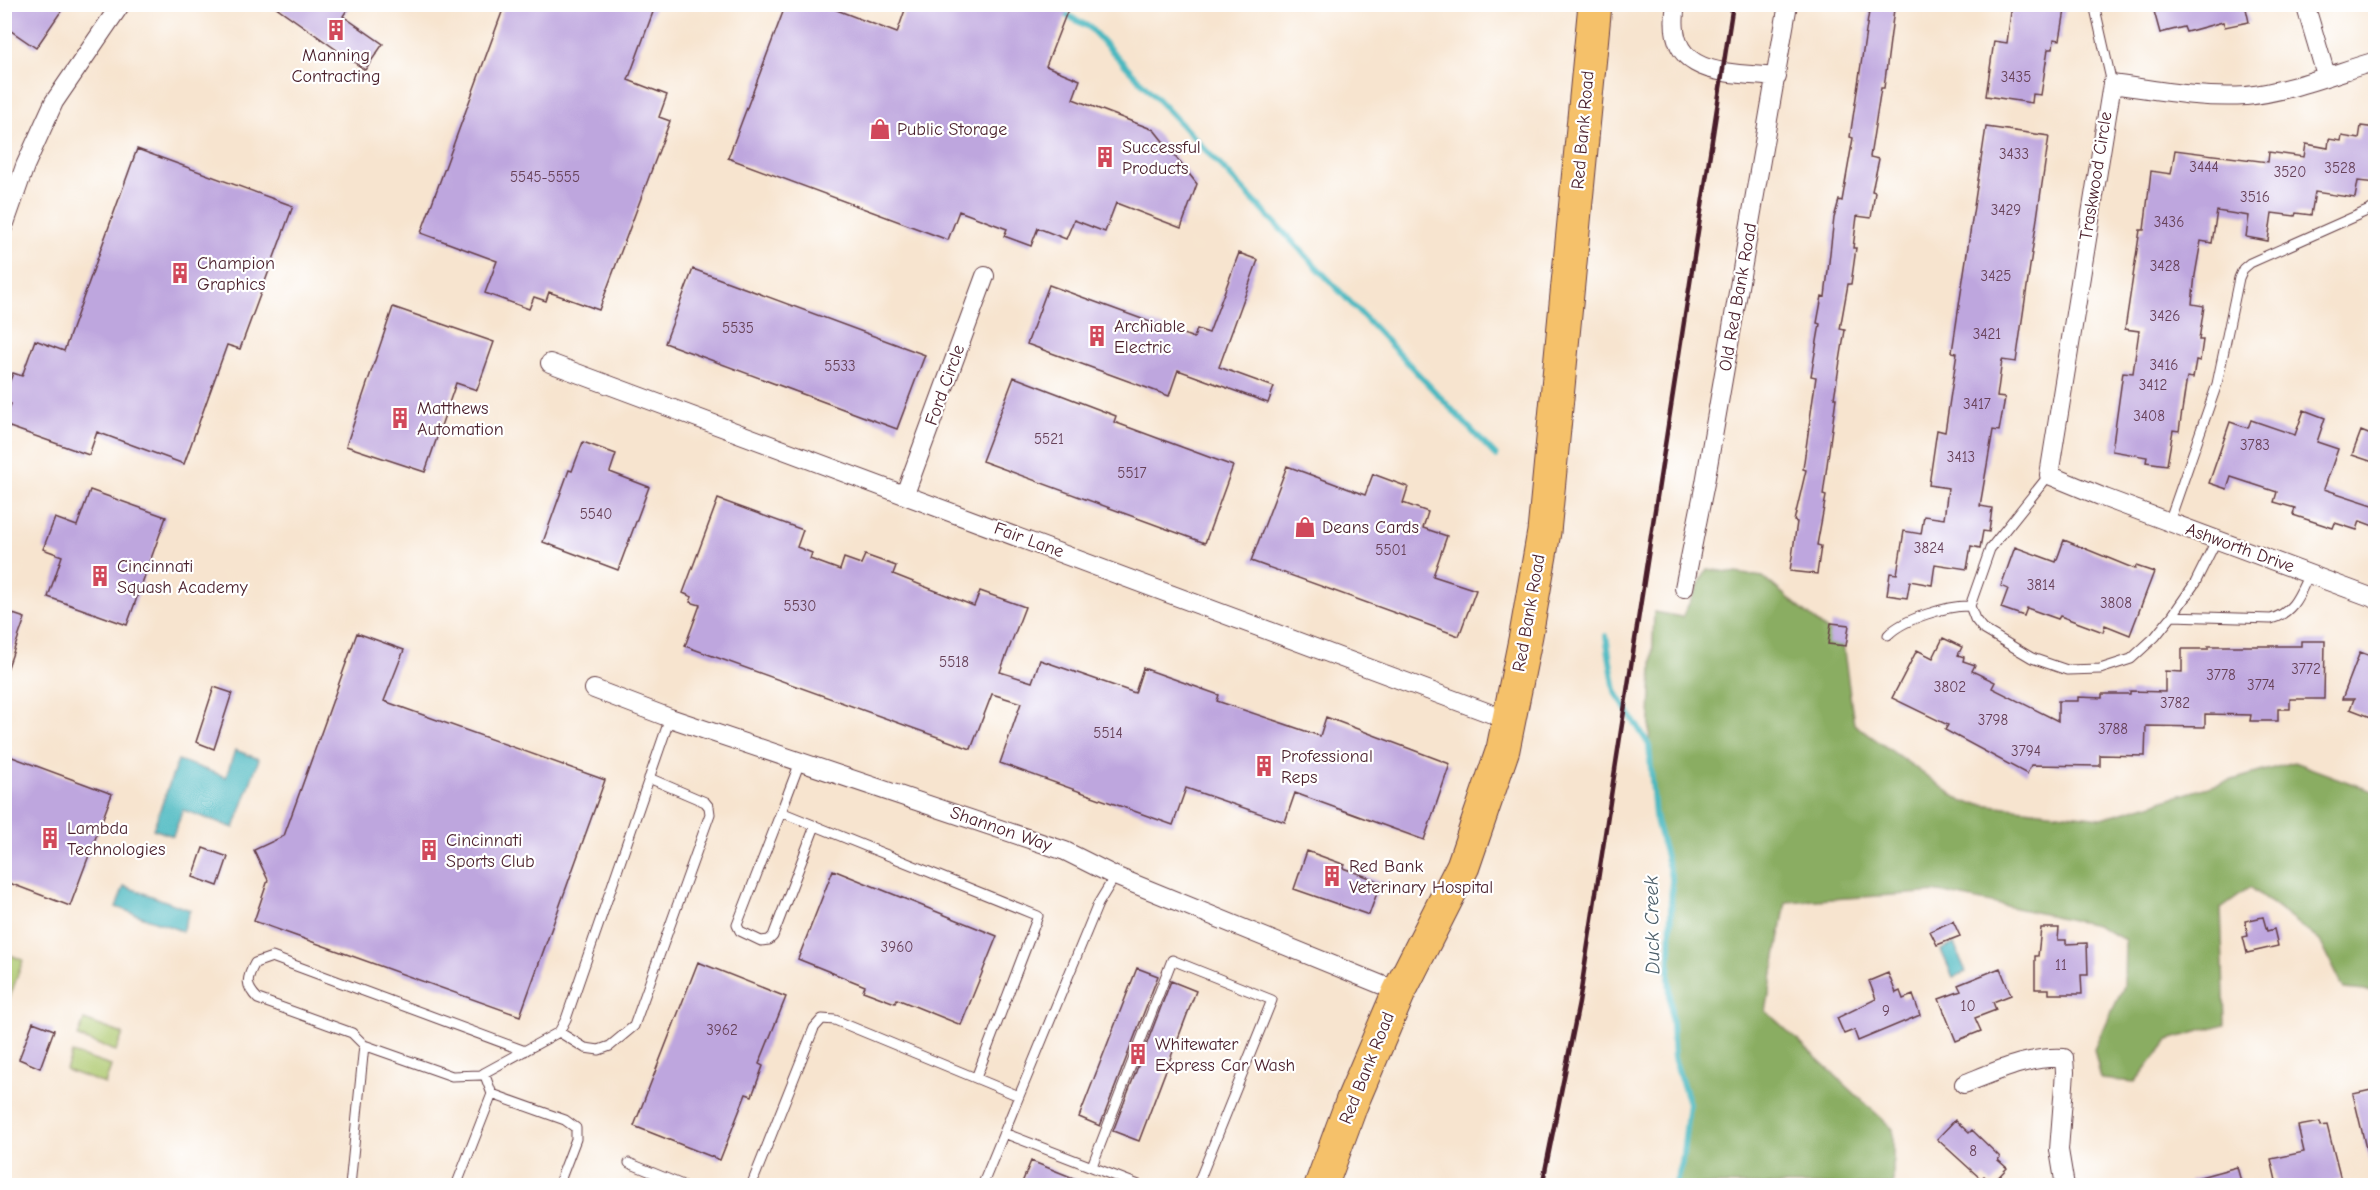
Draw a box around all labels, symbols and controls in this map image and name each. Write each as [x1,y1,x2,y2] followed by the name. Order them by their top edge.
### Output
[324,18,348,42] building icon: Manning Contracting
[291,45,381,87] place label: Manning Contracting
[2001,68,2031,86] house number: 3435
[1567,70,1599,190] street label: Red Bank Road
[2075,110,2117,242] street label: Traskwood Circle
[868,117,892,141] shop icon: Public Storage
[897,119,1007,140] place label: Public Storage
[1122,137,1201,179] place label: Successful Products
[1093,145,1117,169] building icon: Successful Products
[1999,145,2029,163] house number: 3433
[2189,158,2219,176] house number: 3444
[2324,159,2356,177] house number: 3528
[2274,163,2306,181] house number: 3520
[510,168,580,186] house number: 5545-5555
[2240,188,2270,206] house number: 3516
[1991,201,2021,219] house number: 3429
[2154,213,2184,231] house number: 3436
[1715,221,1761,373] street label: Old Red Bank Road
[197,253,275,295] place label: Champion Graphics
[2150,257,2180,275] house number: 3428
[168,261,192,285] building icon: Champion Graphics
[1981,267,2011,285] house number: 3425
[2150,307,2180,325] house number: 3426
[1114,316,1185,358] place label: Archiable Electric
[722,319,754,337] house number: 5535
[1085,324,1109,348] building icon: Archiable Electric
[1973,325,2001,343] house number: 3421
[921,342,969,428] street label: Ford Circle
[2150,356,2178,374] house number: 3416
[824,357,856,375] house number: 5533
[2139,376,2167,394] house number: 3412
[1963,395,1991,413] house number: 3417
[417,398,504,440] place label: Matthews Automation
[388,406,412,430] building icon: Matthews Automation
[2133,407,2165,425] house number: 3408
[1034,430,1064,448] house number: 5521
[2240,436,2270,454] house number: 3783
[1947,448,1975,466] house number: 3413
[1117,464,1147,482] house number: 5517
[580,505,612,523] house number: 5540
[1293,515,1317,539] shop icon: Deans Cards
[1322,517,1419,538] place label: Deans Cards
[991,518,1067,562] street label: Fair Lane
[2183,519,2297,577] street label: Ashworth Drive
[1914,539,1944,557] house number: 3824
[1375,541,1407,559] house number: 5501
[1508,553,1550,673] street label: Red Bank Road
[117,556,249,598] place label: Cincinnati Squash Academy
[88,564,112,588] building icon: Cincinnati Squash Academy
[2027,576,2055,594] house number: 3814
[2100,594,2132,612] house number: 3808
[784,597,817,615] house number: 5530
[939,653,969,671] house number: 5518
[2291,660,2321,678] house number: 3772
[2206,666,2236,684] house number: 3778
[2247,676,2275,694] house number: 3774
[1934,678,1966,696] house number: 3802
[2160,694,2190,712] house number: 3782
[1978,711,2008,729] house number: 3798
[2098,720,2128,738] house number: 3788
[1093,724,1123,742] house number: 5514
[2011,742,2041,760] house number: 3794
[1281,746,1373,788] place label: Professional Reps
[1252,754,1276,778] building icon: Professional Reps
[947,802,1055,856] street label: Shannon Way
[67,818,165,860] place label: Lambda Technologies
[38,826,62,850] building icon: Lambda Technologies
[446,830,535,872] place label: Cincinnati Sports Club
[417,838,441,862] building icon: Cincinnati Sports Club
[1349,856,1493,898] place label: Red Bank Veterinary Hospital
[1320,864,1344,888] building icon: Red Bank Veterinary Hospital
[1640,875,1664,974] water label: Duck Creek
[881,938,913,956] house number: 3960
[2055,956,2067,974] house number: 11
[1960,997,1976,1015] house number: 10
[1882,1002,1890,1020] house number: 9
[1335,1009,1399,1127] street label: Red Bank Road
[706,1021,738,1039] house number: 3962
[1155,1034,1295,1076] place label: Whitewater Express Car Wash
[1126,1042,1150,1066] building icon: Whitewater Express Car Wash
[1969,1142,1977,1160] house number: 8

